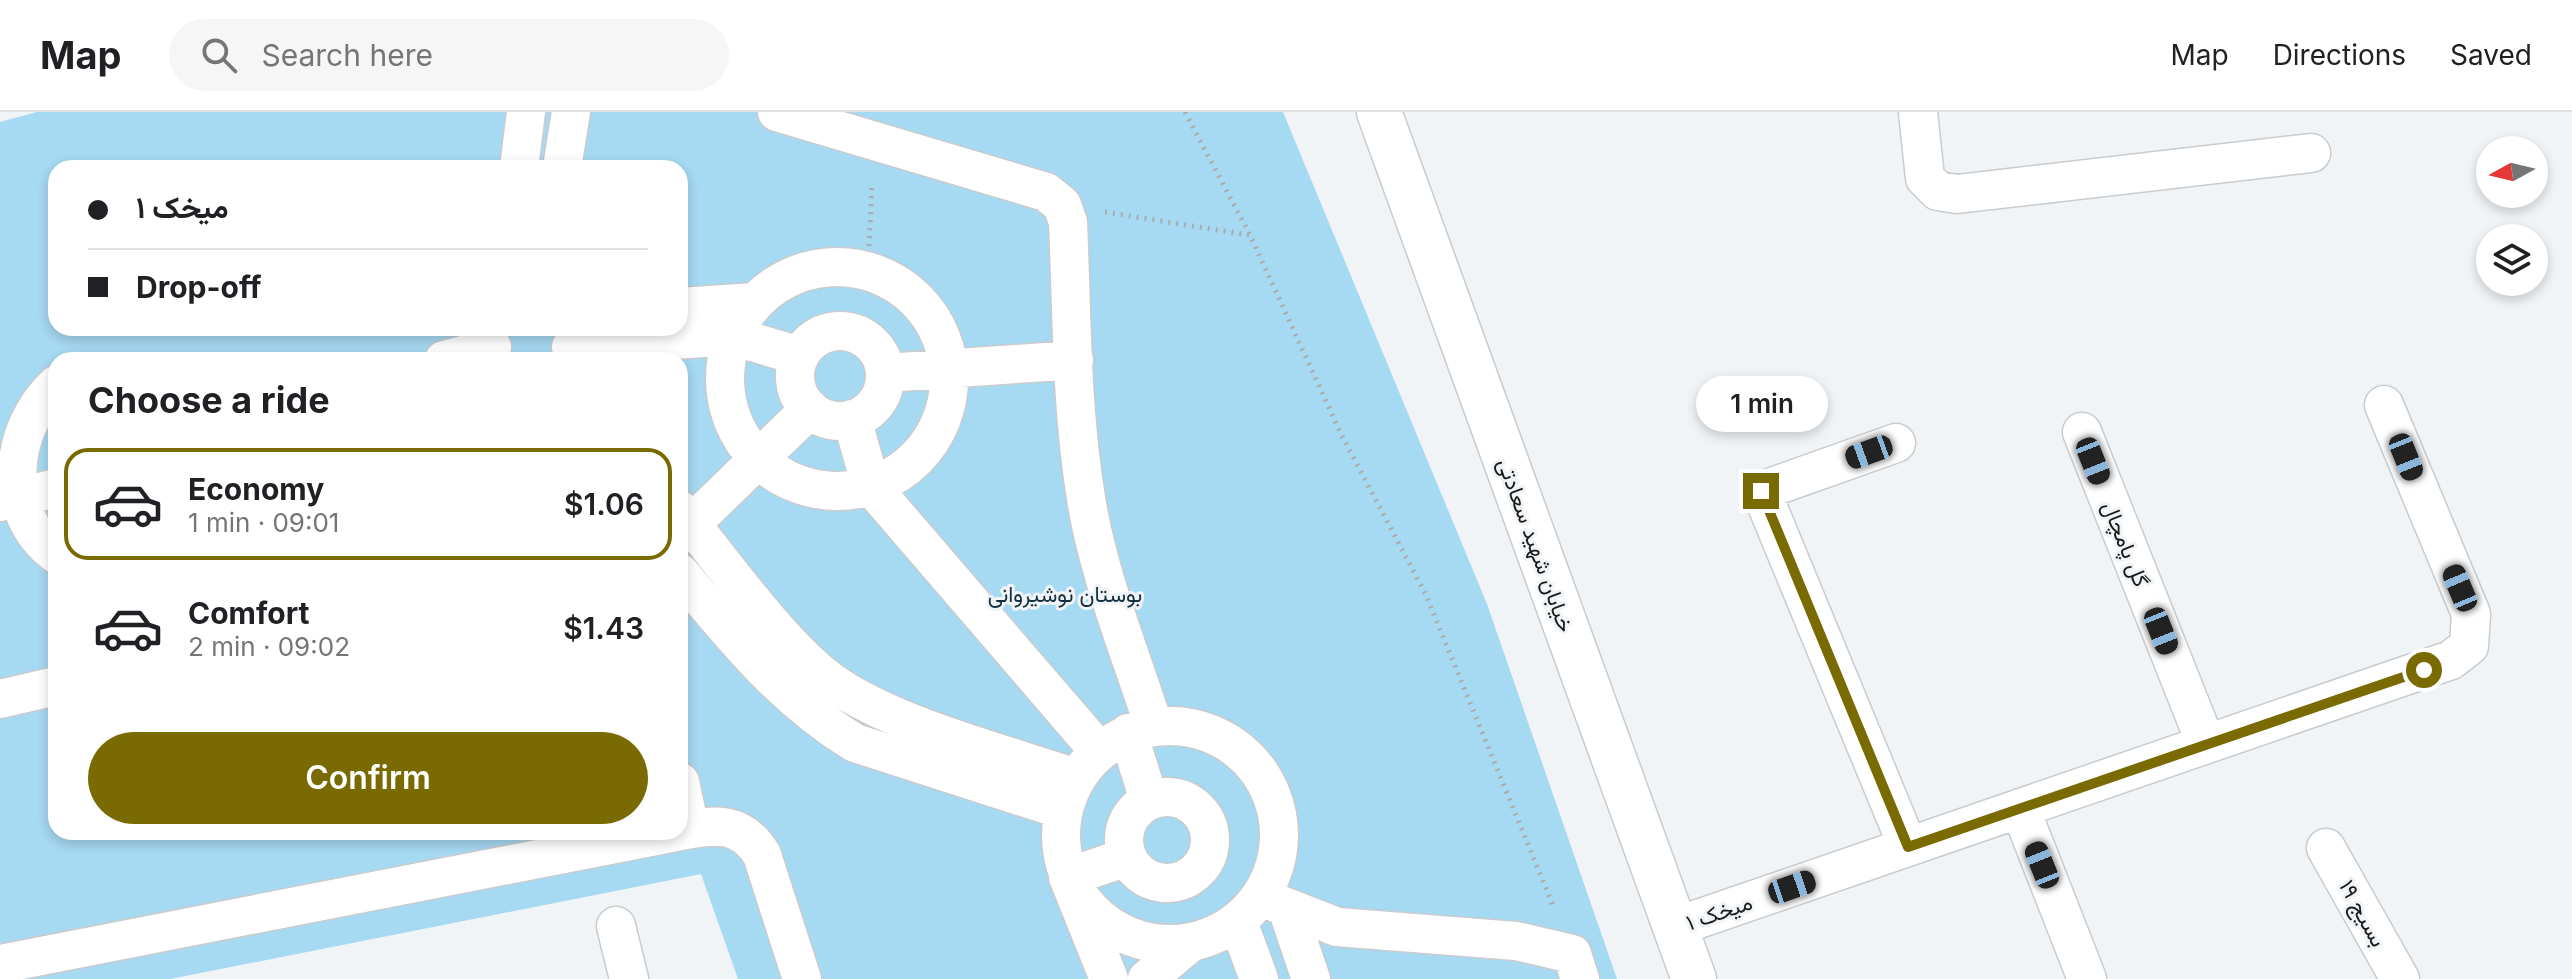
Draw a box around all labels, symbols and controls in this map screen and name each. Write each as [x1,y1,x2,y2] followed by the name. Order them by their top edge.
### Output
[169,19,729,91] search box
[40,32,121,78] text: Map
[197,33,241,77] icon: search
[261,37,433,73] text: Search here
[2170,38,2229,72] text: Map
[2273,38,2406,72] text: Directions
[2450,38,2532,72] text: Saved
[2476,136,2548,208] north arrow
[2476,136,2548,296] map controls
[136,189,229,225] text: میخک ۱
[2476,224,2548,296] button: layers
[136,269,262,305] text: Drop-off
[1695,375,1827,431] callout: 1 min
[88,378,330,422] text: Choose a ride
[1730,388,1794,419] text: 1 min
[2386,430,2426,484] car
[1842,433,1896,471] car
[2073,434,2113,488] car
[1492,454,1580,636] street label: خیابان شهید سعادتی
[92,468,164,540] icon: car
[188,471,324,507] text: Economy
[1743,473,1779,509] route end
[564,486,644,522] text: $1.06
[2095,497,2155,591] street label: گل پامچال
[188,507,339,538] text: 1 min · 09:01
[2440,561,2480,615] car
[988,581,1142,608] park label: بوستان نوشیروانی
[92,592,164,664] icon: car
[188,595,309,631] text: Comfort
[2141,604,2181,658] car
[563,610,644,646] text: $1.43
[188,631,350,662] text: 2 min · 09:02
[2406,652,2442,688] route start
[88,732,648,824] button: Confirm
[2022,838,2062,892] car
[1765,868,1819,906] car
[2332,875,2392,952] street label: بسیج ۱۹
[1683,889,1755,935] street label: میخک ۱

